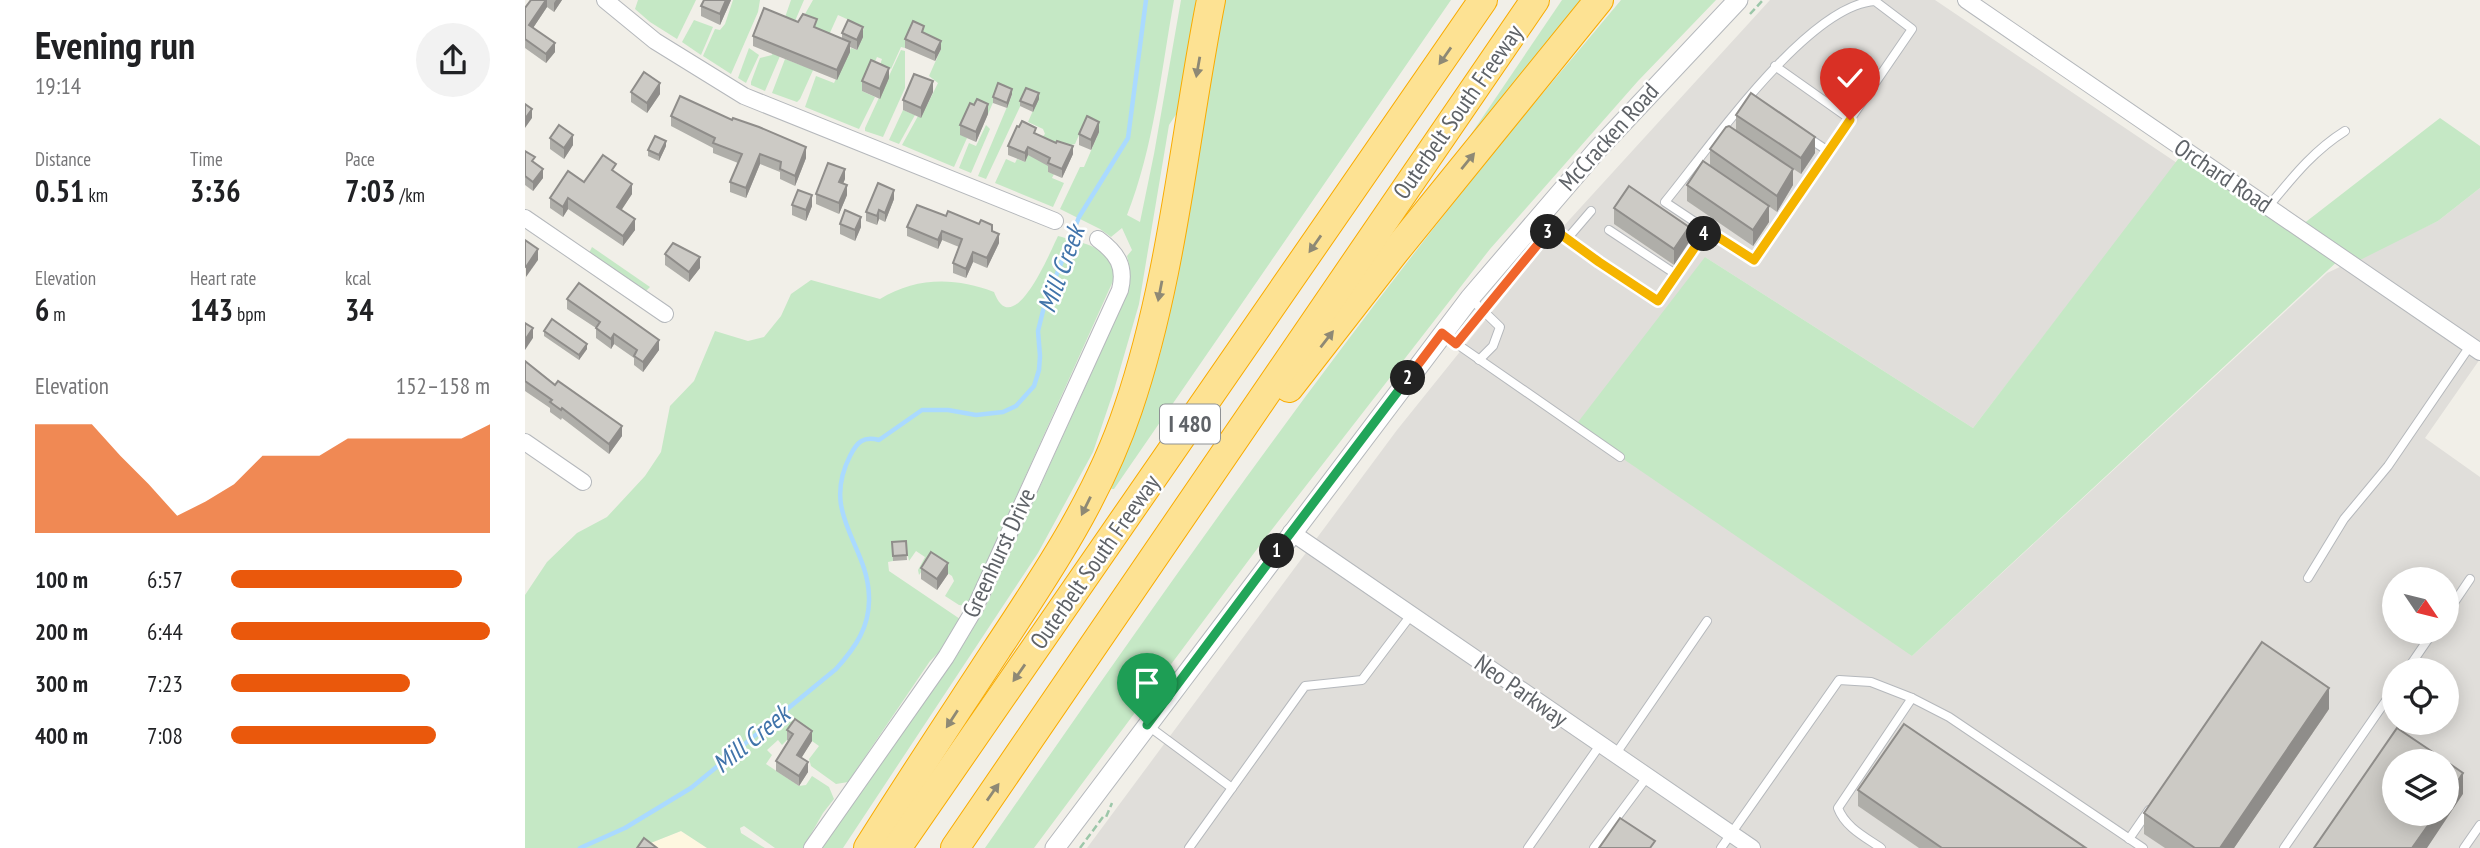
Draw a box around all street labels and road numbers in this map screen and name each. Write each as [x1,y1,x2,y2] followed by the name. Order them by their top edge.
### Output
[1386,18,1529,205] street label: Outerbelt South Freeway
[1552,76,1665,197] street label: McCracken Road
[2168,132,2278,220] street label: Orchard Road
[1160,404,1220,444] road number: I 480
[1023,468,1166,655] street label: Outerbelt South Freeway
[955,483,1042,623] street label: Greenhurst Drive
[1469,647,1574,734] street label: Neo Parkway

